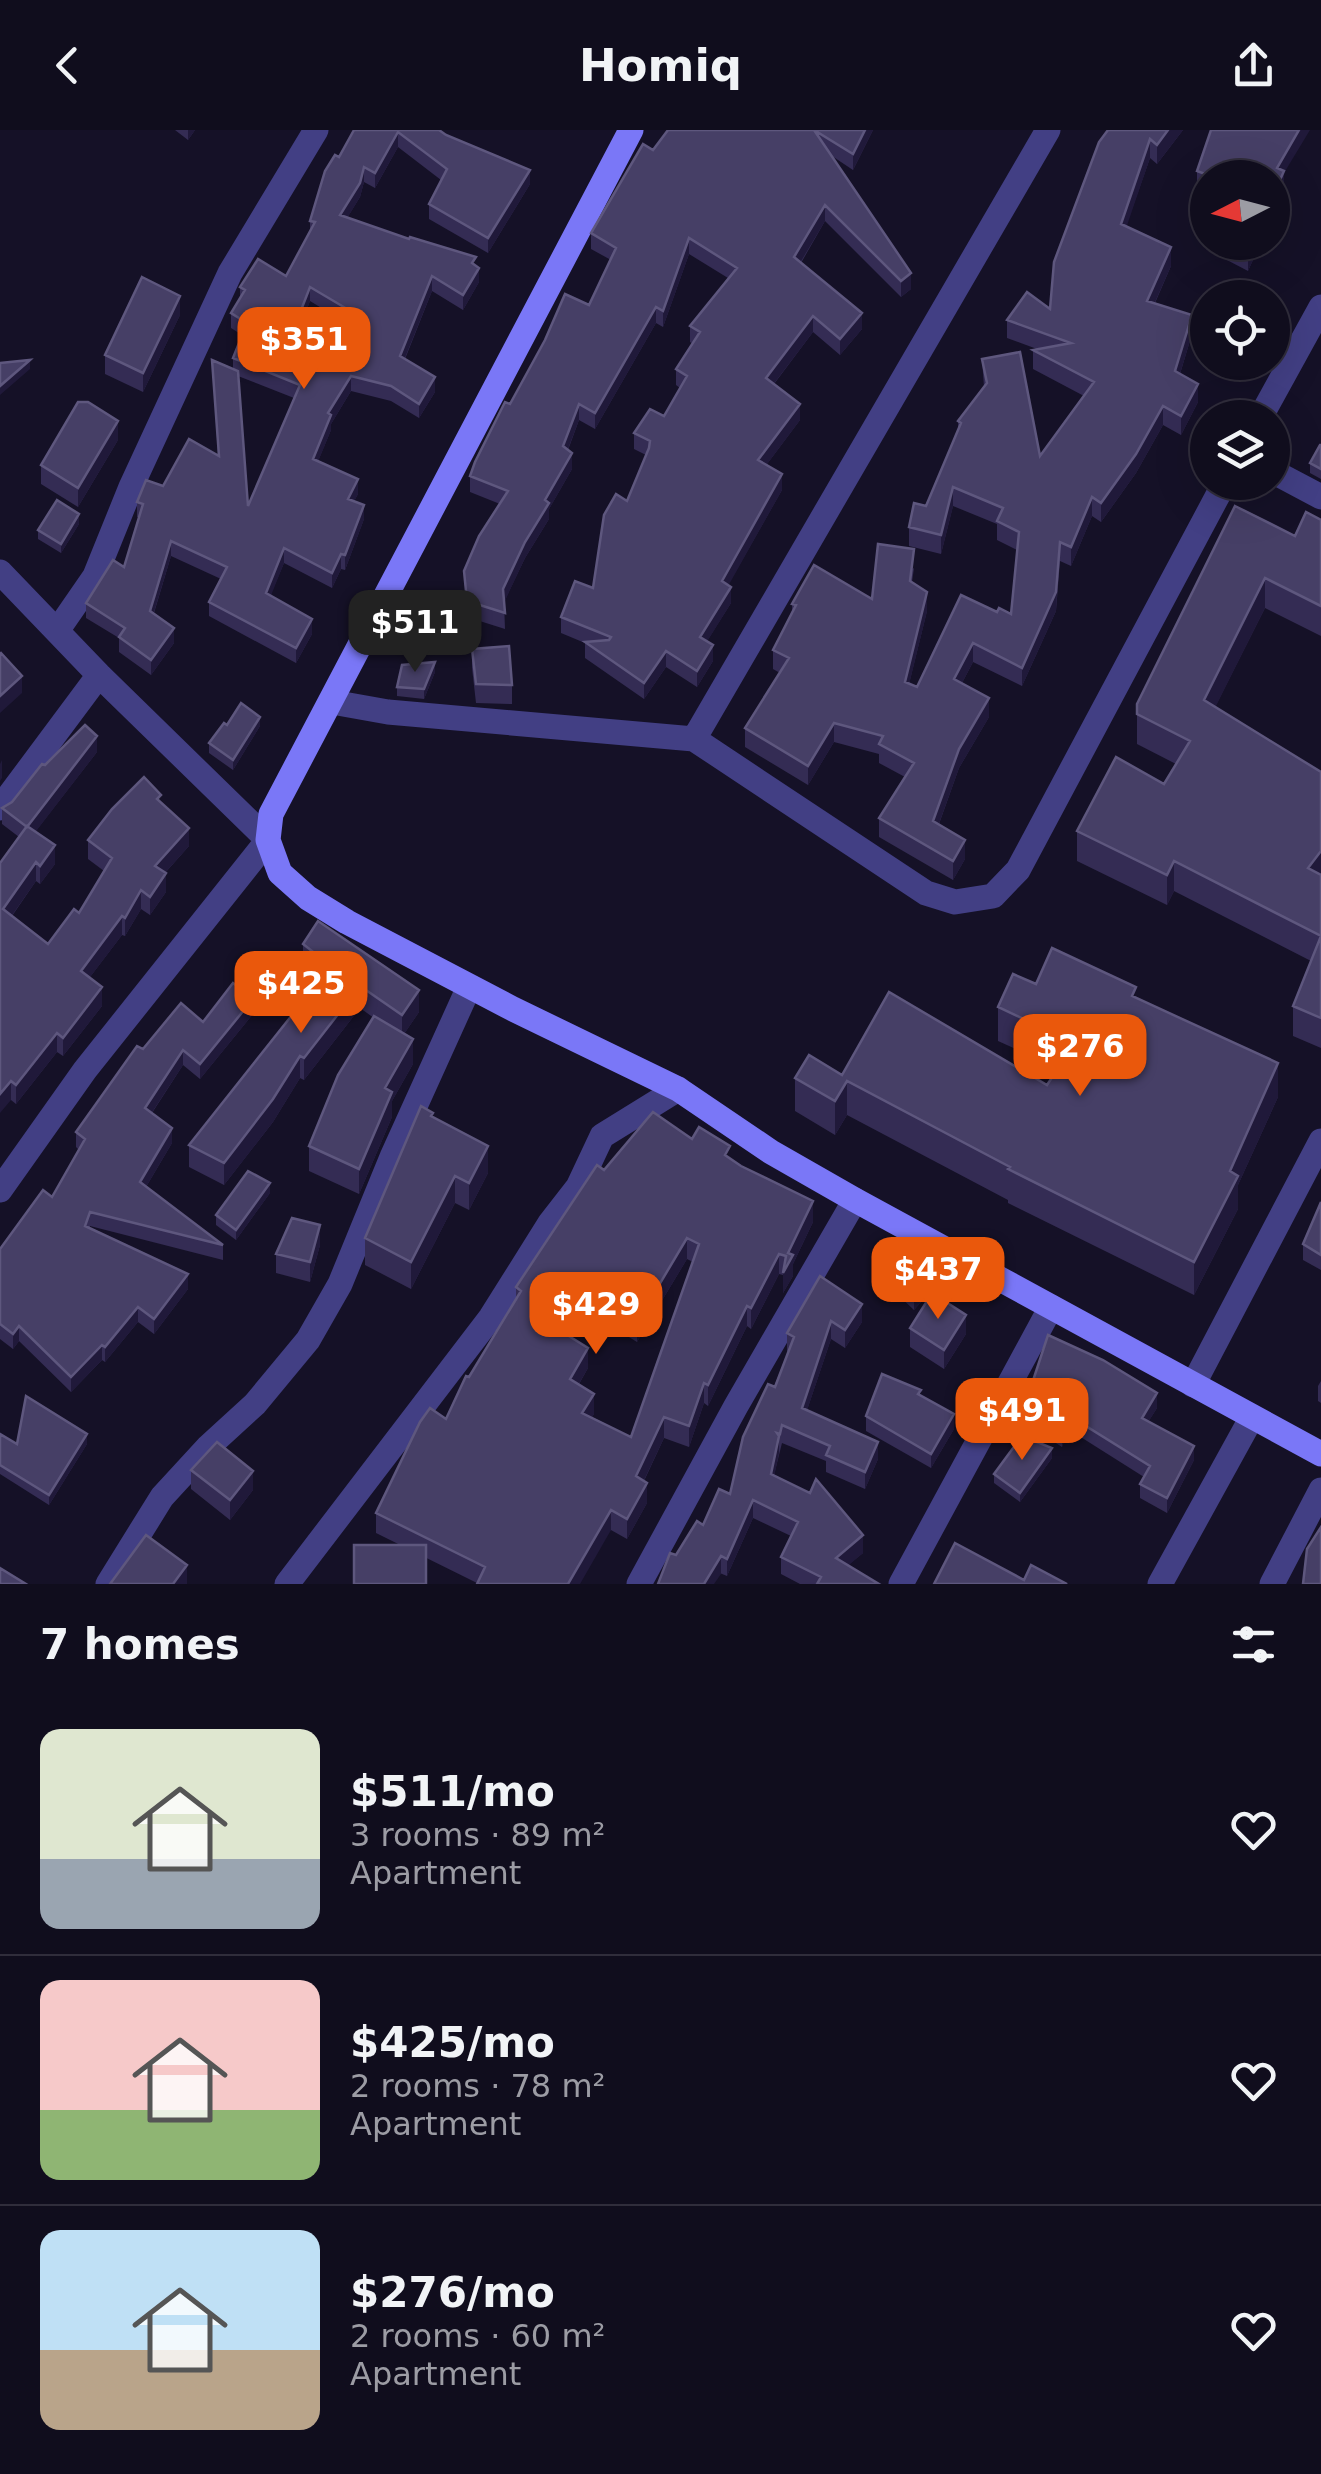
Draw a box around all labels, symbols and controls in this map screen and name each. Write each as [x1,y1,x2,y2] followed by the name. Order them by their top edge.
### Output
[40,38,95,93] icon: back
[1226,38,1281,93] icon: share
[579,39,742,92] text: Homiq
[1190,160,1290,260] north arrow
[1190,160,1290,500] map controls
[1190,280,1290,380] button: locate
[245,307,363,392] pin: $351
[259,320,349,358] text: $351
[1190,400,1290,500] button: layers
[356,590,474,675] pin: $511
[370,603,460,641] text: $511
[242,951,360,1036] pin: $425
[256,964,346,1002] text: $425
[1021,1014,1139,1099] pin: $276
[1035,1027,1125,1065] text: $276
[879,1237,997,1322] pin: $437
[893,1250,983,1288] text: $437
[537,1272,655,1357] pin: $429
[551,1285,641,1323] text: $429
[963,1378,1081,1463] pin: $491
[977,1391,1067,1429] text: $491
[1226,1617,1281,1672] icon: filters
[40,1620,240,1669] text: 7 homes
[350,1767,555,1816] text: $511/mo
[120,1769,240,1889] icon: home
[1226,1802,1281,1857] icon: heart
[350,1816,605,1854] text: 3 rooms · 89 m²
[350,1854,521,1892] text: Apartment
[350,2018,555,2067] text: $425/mo
[120,2020,240,2140] icon: home
[1226,2053,1281,2108] icon: heart
[350,2067,605,2105] text: 2 rooms · 78 m²
[350,2105,521,2143] text: Apartment
[350,2268,555,2317] text: $276/mo
[120,2270,240,2390] icon: home
[1226,2303,1281,2358] icon: heart
[350,2317,605,2355] text: 2 rooms · 60 m²
[350,2355,521,2393] text: Apartment

